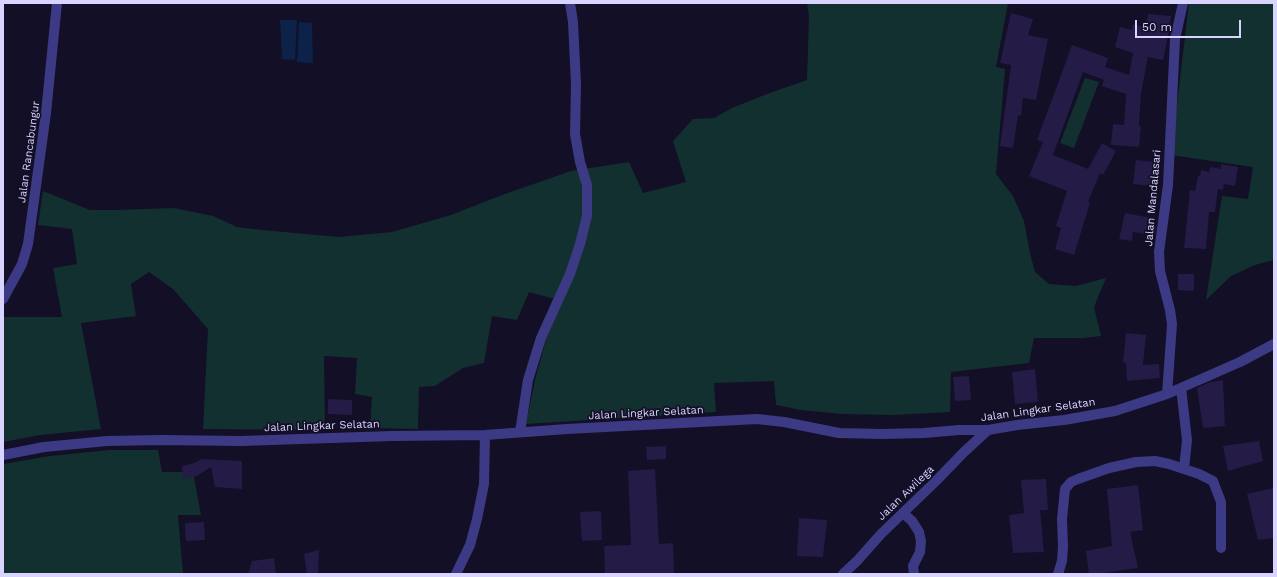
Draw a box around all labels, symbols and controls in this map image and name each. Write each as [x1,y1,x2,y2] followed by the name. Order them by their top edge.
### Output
[1137,12,1243,38] scale bar
[1142,20,1172,34] text: 50 m
[15,100,43,204] street label: Jalan Rancabungur
[1142,149,1164,247] street label: Jalan Mandalasari
[980,395,1096,425] street label: Jalan Lingkar Selatan
[588,403,704,423] street label: Jalan Lingkar Selatan
[264,417,380,435] street label: Jalan Lingkar Selatan
[875,463,937,523] street label: Jalan Awilega

